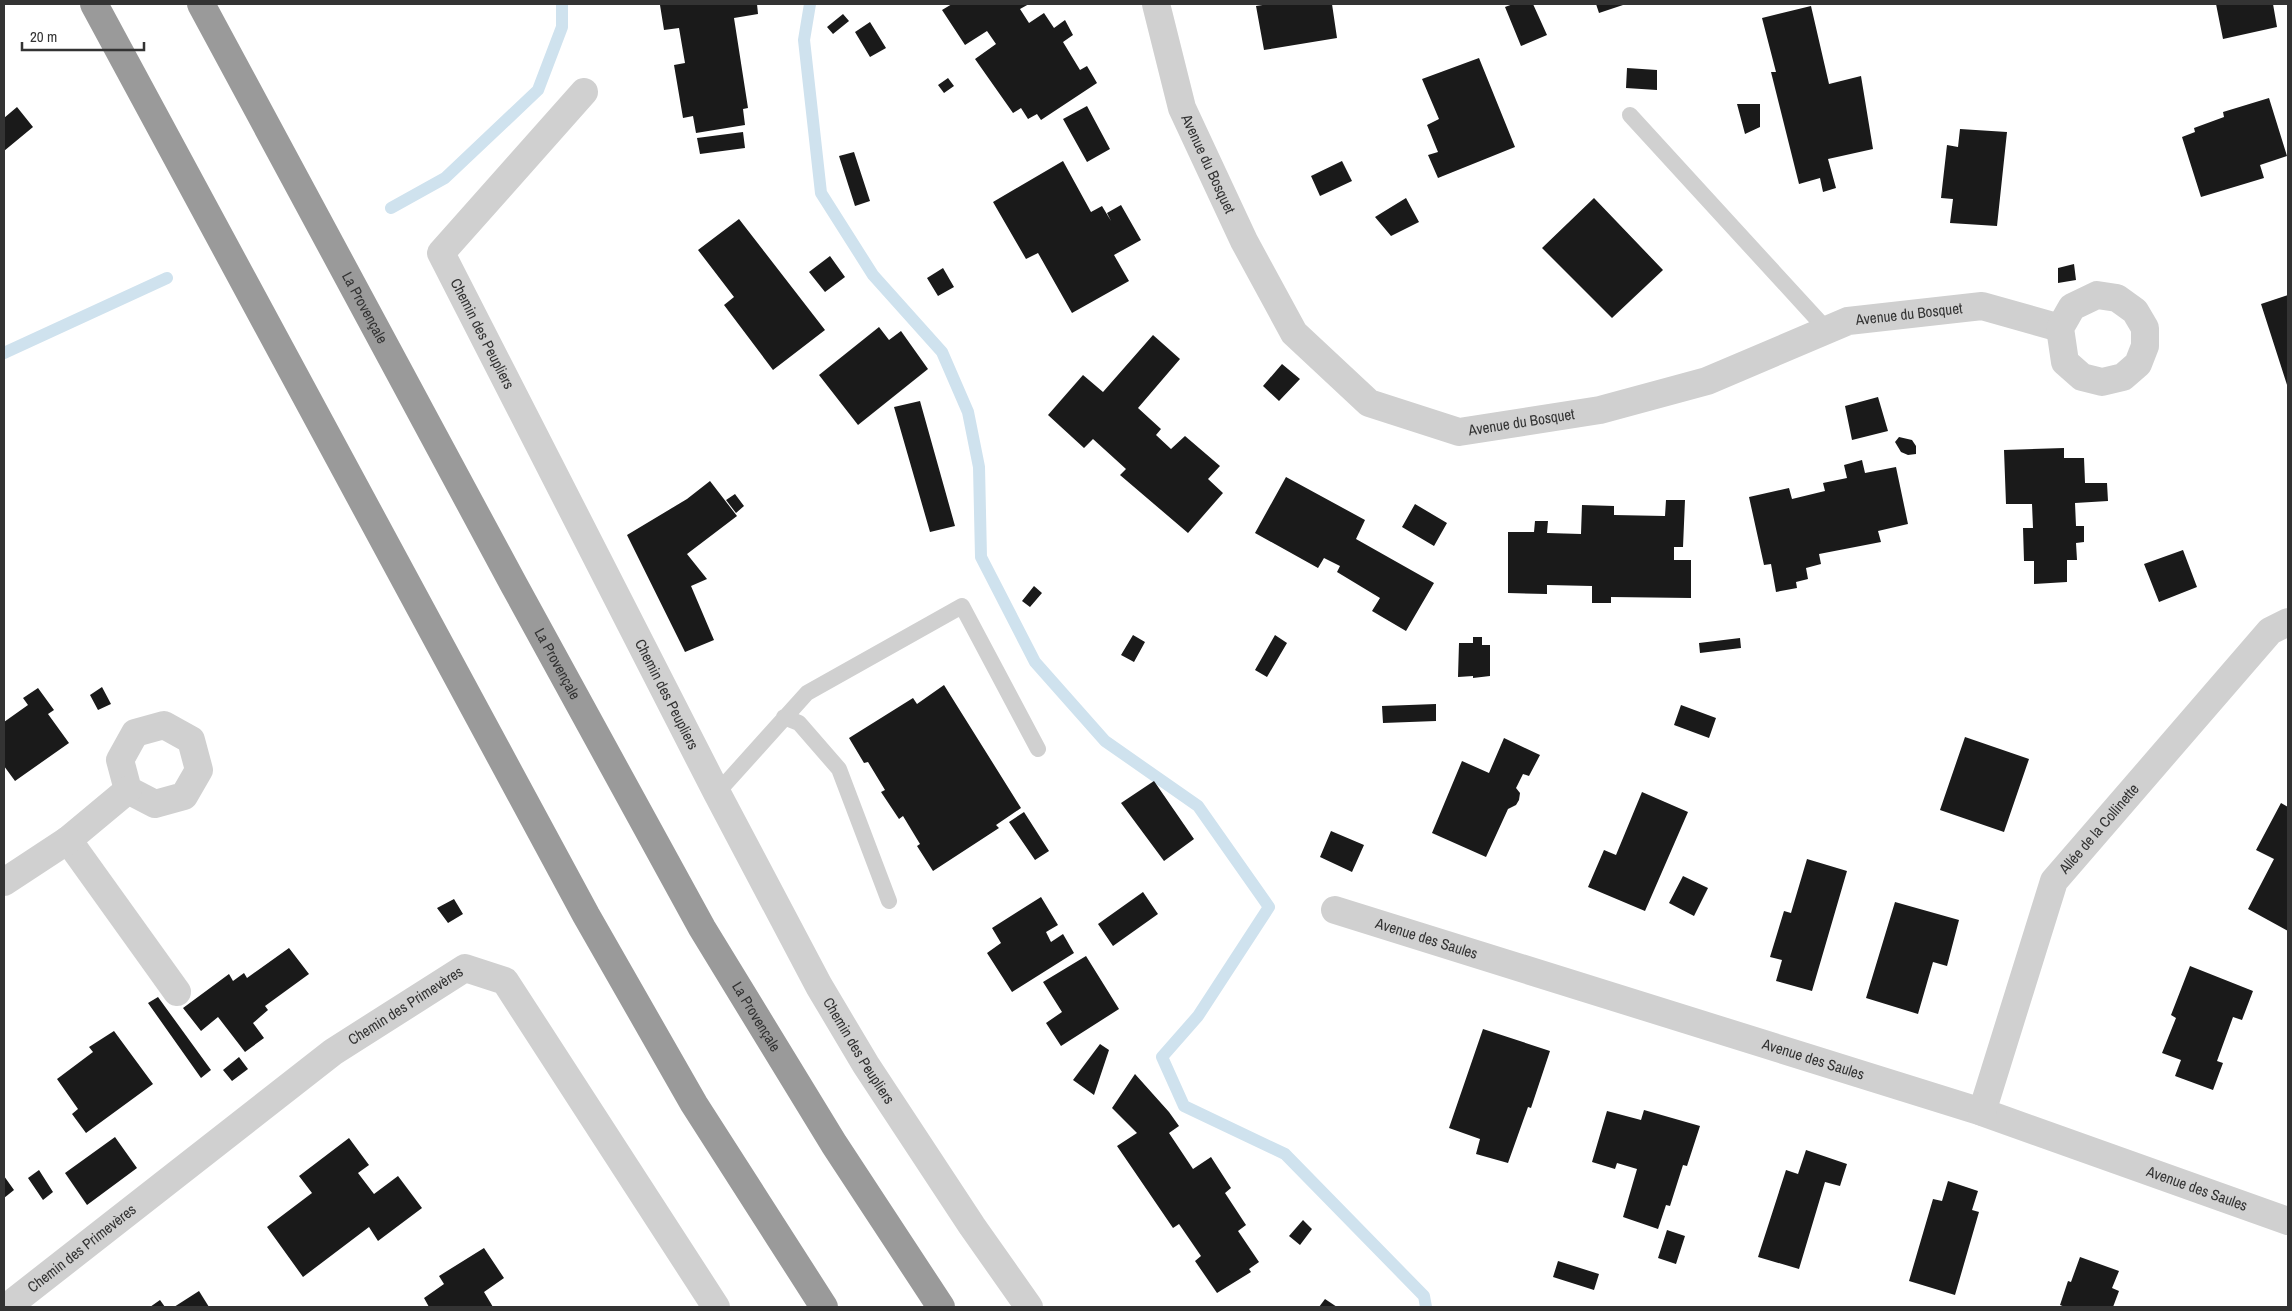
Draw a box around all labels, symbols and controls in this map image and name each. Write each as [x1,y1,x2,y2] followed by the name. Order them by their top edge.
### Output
[22,20,145,52] scale bar
[30,26,57,47] text: 20 m
[1176,110,1241,217] street label: Avenue du Bosquet
[337,268,393,347] street label: La Provençale
[446,274,520,393] street label: Chemin des Peupliers
[1854,297,1964,330] street label: Avenue du Bosquet
[1466,403,1577,441] street label: Avenue du Bosquet
[530,624,586,703] street label: La Provençale
[630,635,704,753] street label: Chemin des Peupliers
[2053,779,2144,879] street label: Allée de la Collinette
[1372,912,1480,964] street label: Avenue des Saules
[344,961,467,1050] street label: Chemin des Primevères
[727,977,786,1056] street label: La Provençale
[818,993,900,1108] street label: Chemin des Peupliers
[1759,1033,1867,1085] street label: Avenue des Saules
[2143,1160,2251,1216] street label: Avenue des Saules
[23,1199,140,1297] street label: Chemin des Primevères

